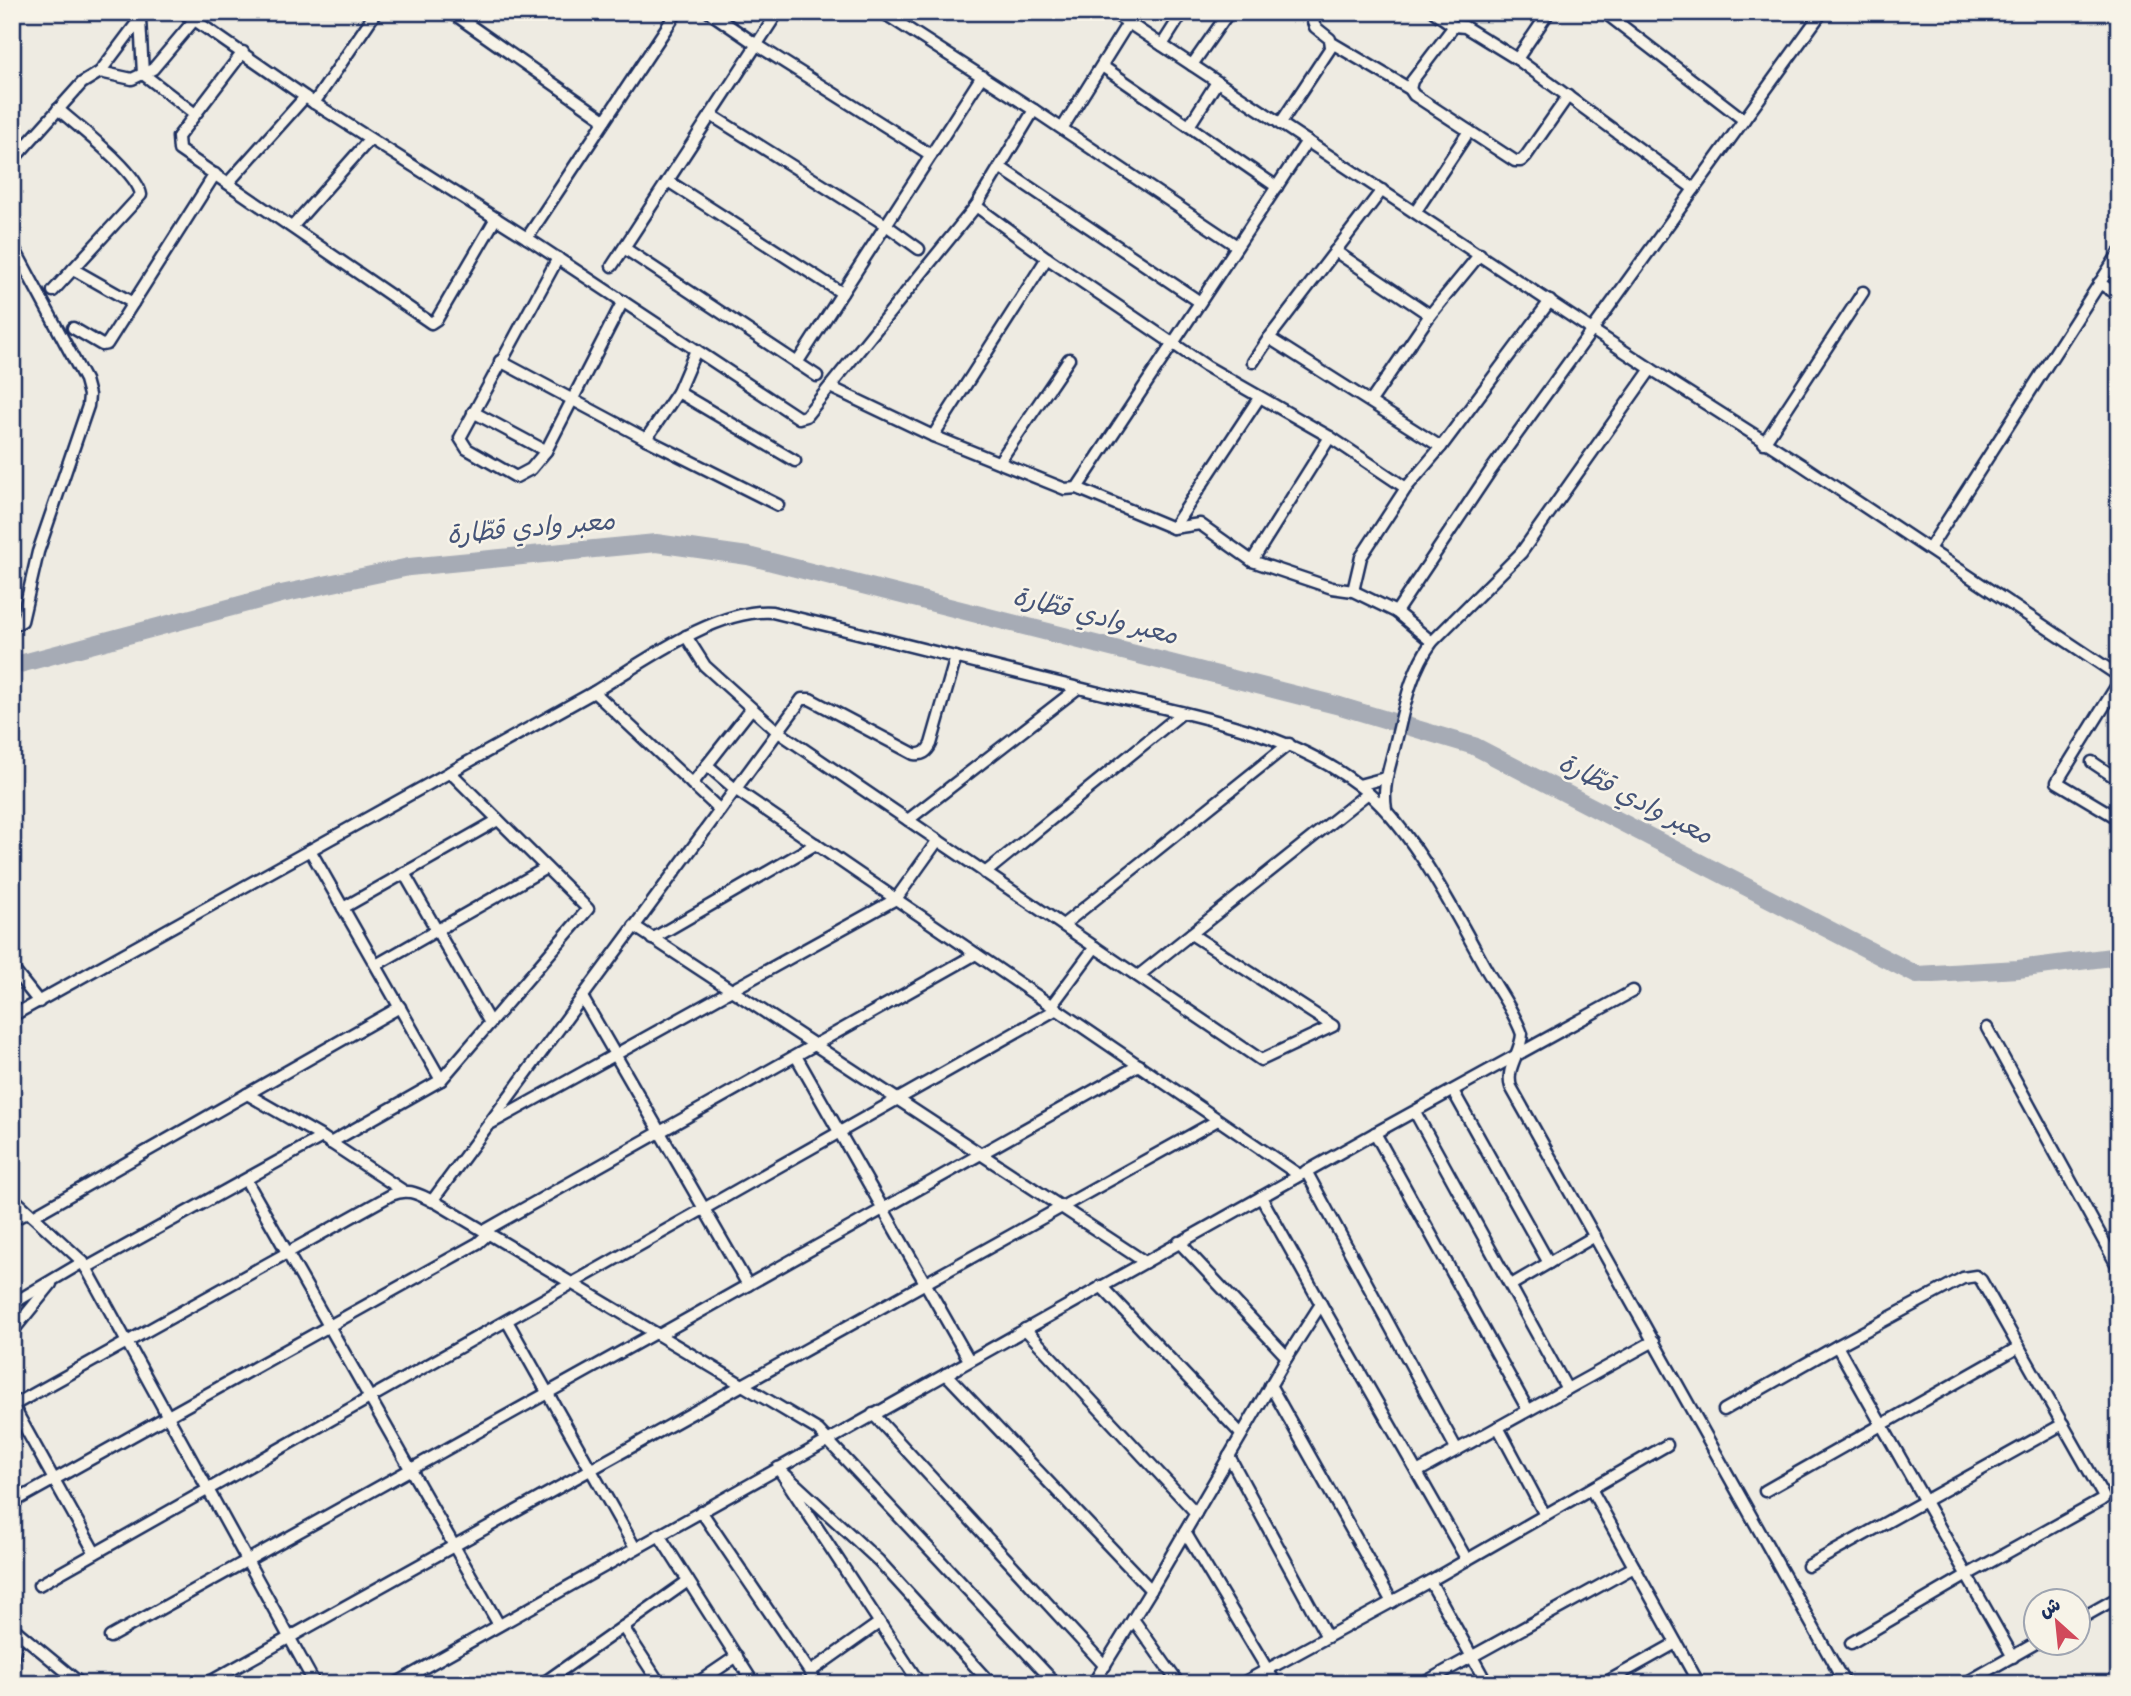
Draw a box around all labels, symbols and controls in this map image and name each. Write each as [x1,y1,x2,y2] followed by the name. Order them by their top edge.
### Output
[445,505,617,553] water label: معبر وادي قطّارة
[1009,580,1182,654] water label: معبر وادي قطّارة
[1552,747,1719,854] water label: معبر وادي قطّارة
[2022,1588,2092,1658] north arrow
[2035,1592,2065,1624] text: ش

